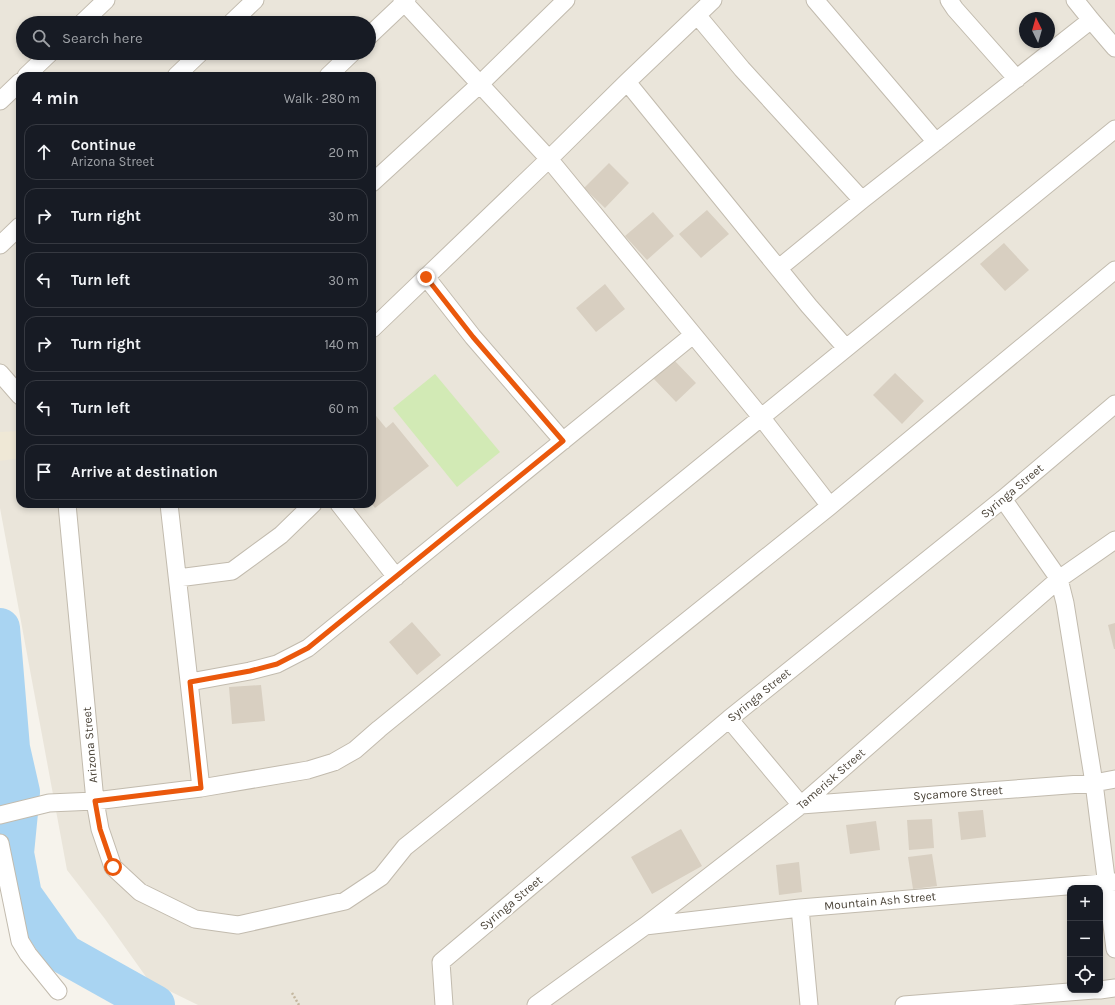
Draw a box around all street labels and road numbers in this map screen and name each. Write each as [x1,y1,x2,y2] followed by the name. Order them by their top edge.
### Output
[978,461,1046,521] street label: Syringa Street
[725,665,794,725] street label: Syringa Street
[80,706,100,784] street label: Arizona Street
[794,745,868,812] street label: Tamerisk Street
[913,783,1004,803] street label: Sycamore Street
[477,873,545,933] street label: Syringa Street
[823,889,937,913] street label: Mountain Ash Street

